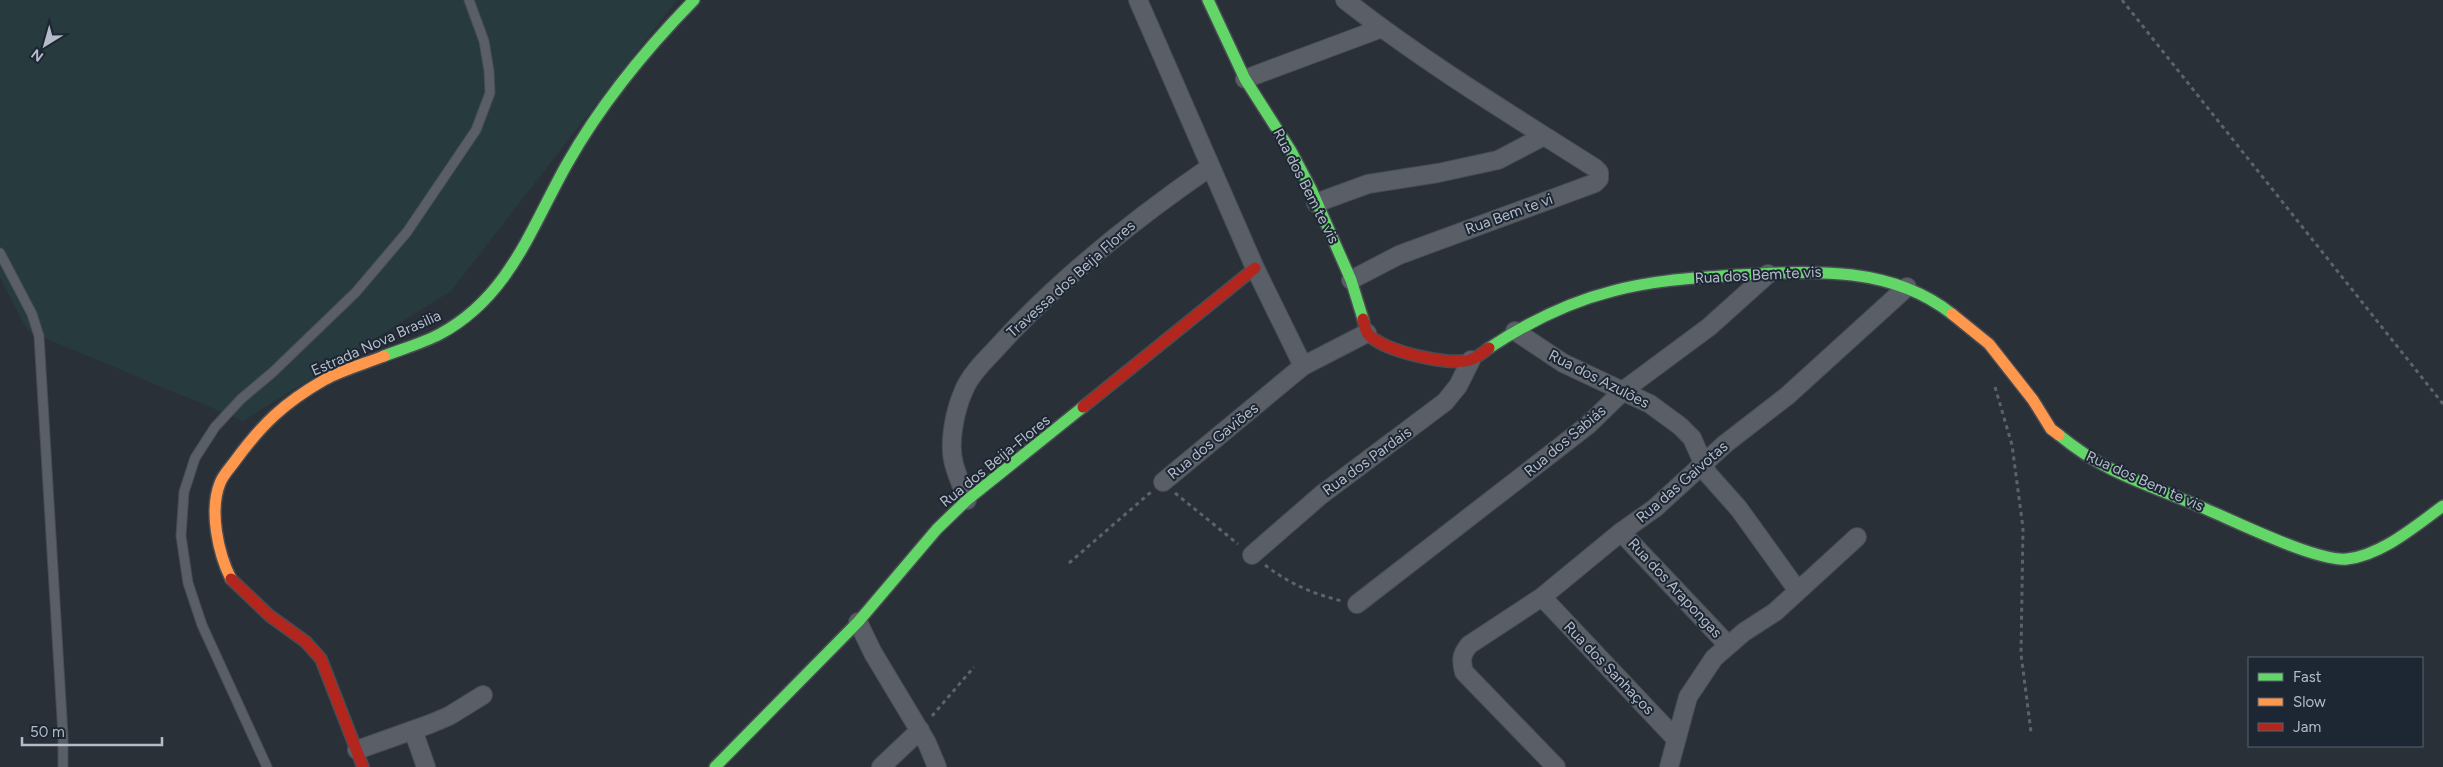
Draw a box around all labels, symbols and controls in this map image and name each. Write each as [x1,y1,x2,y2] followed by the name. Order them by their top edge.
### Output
[20,20,70,70] north arrow
[28,45,47,65] text: N
[1269,125,1343,247] street label: Rua dos Bem te vis
[1463,190,1555,238] street label: Rua Bem te vi
[1003,217,1139,341] street label: Travessa dos Beija Flores
[1694,263,1822,287] street label: Rua dos Bem te vis
[308,306,444,380] street label: Estrada Nova Brasilia
[1546,346,1652,412] street label: Rua dos Azulões
[1164,399,1262,483] street label: Rua dos Gaviões
[1521,402,1609,480] street label: Rua dos Sabiás
[936,411,1054,511] street label: Rua dos Beija-Flores
[1319,423,1415,499] street label: Rua dos Pardais
[1633,437,1731,527] street label: Rua das Gaivotas
[2083,447,2207,515] street label: Rua dos Bem te vis
[1624,534,1726,642] street label: Rua dos Arapongas
[1560,618,1658,718] street label: Rua dos Sanhaços
[2248,657,2423,747] legend
[2293,668,2322,686] text: Fast
[2293,693,2326,711] text: Slow
[22,714,162,746] scale bar
[2293,718,2321,736] text: Jam
[30,723,65,741] text: 50 m

